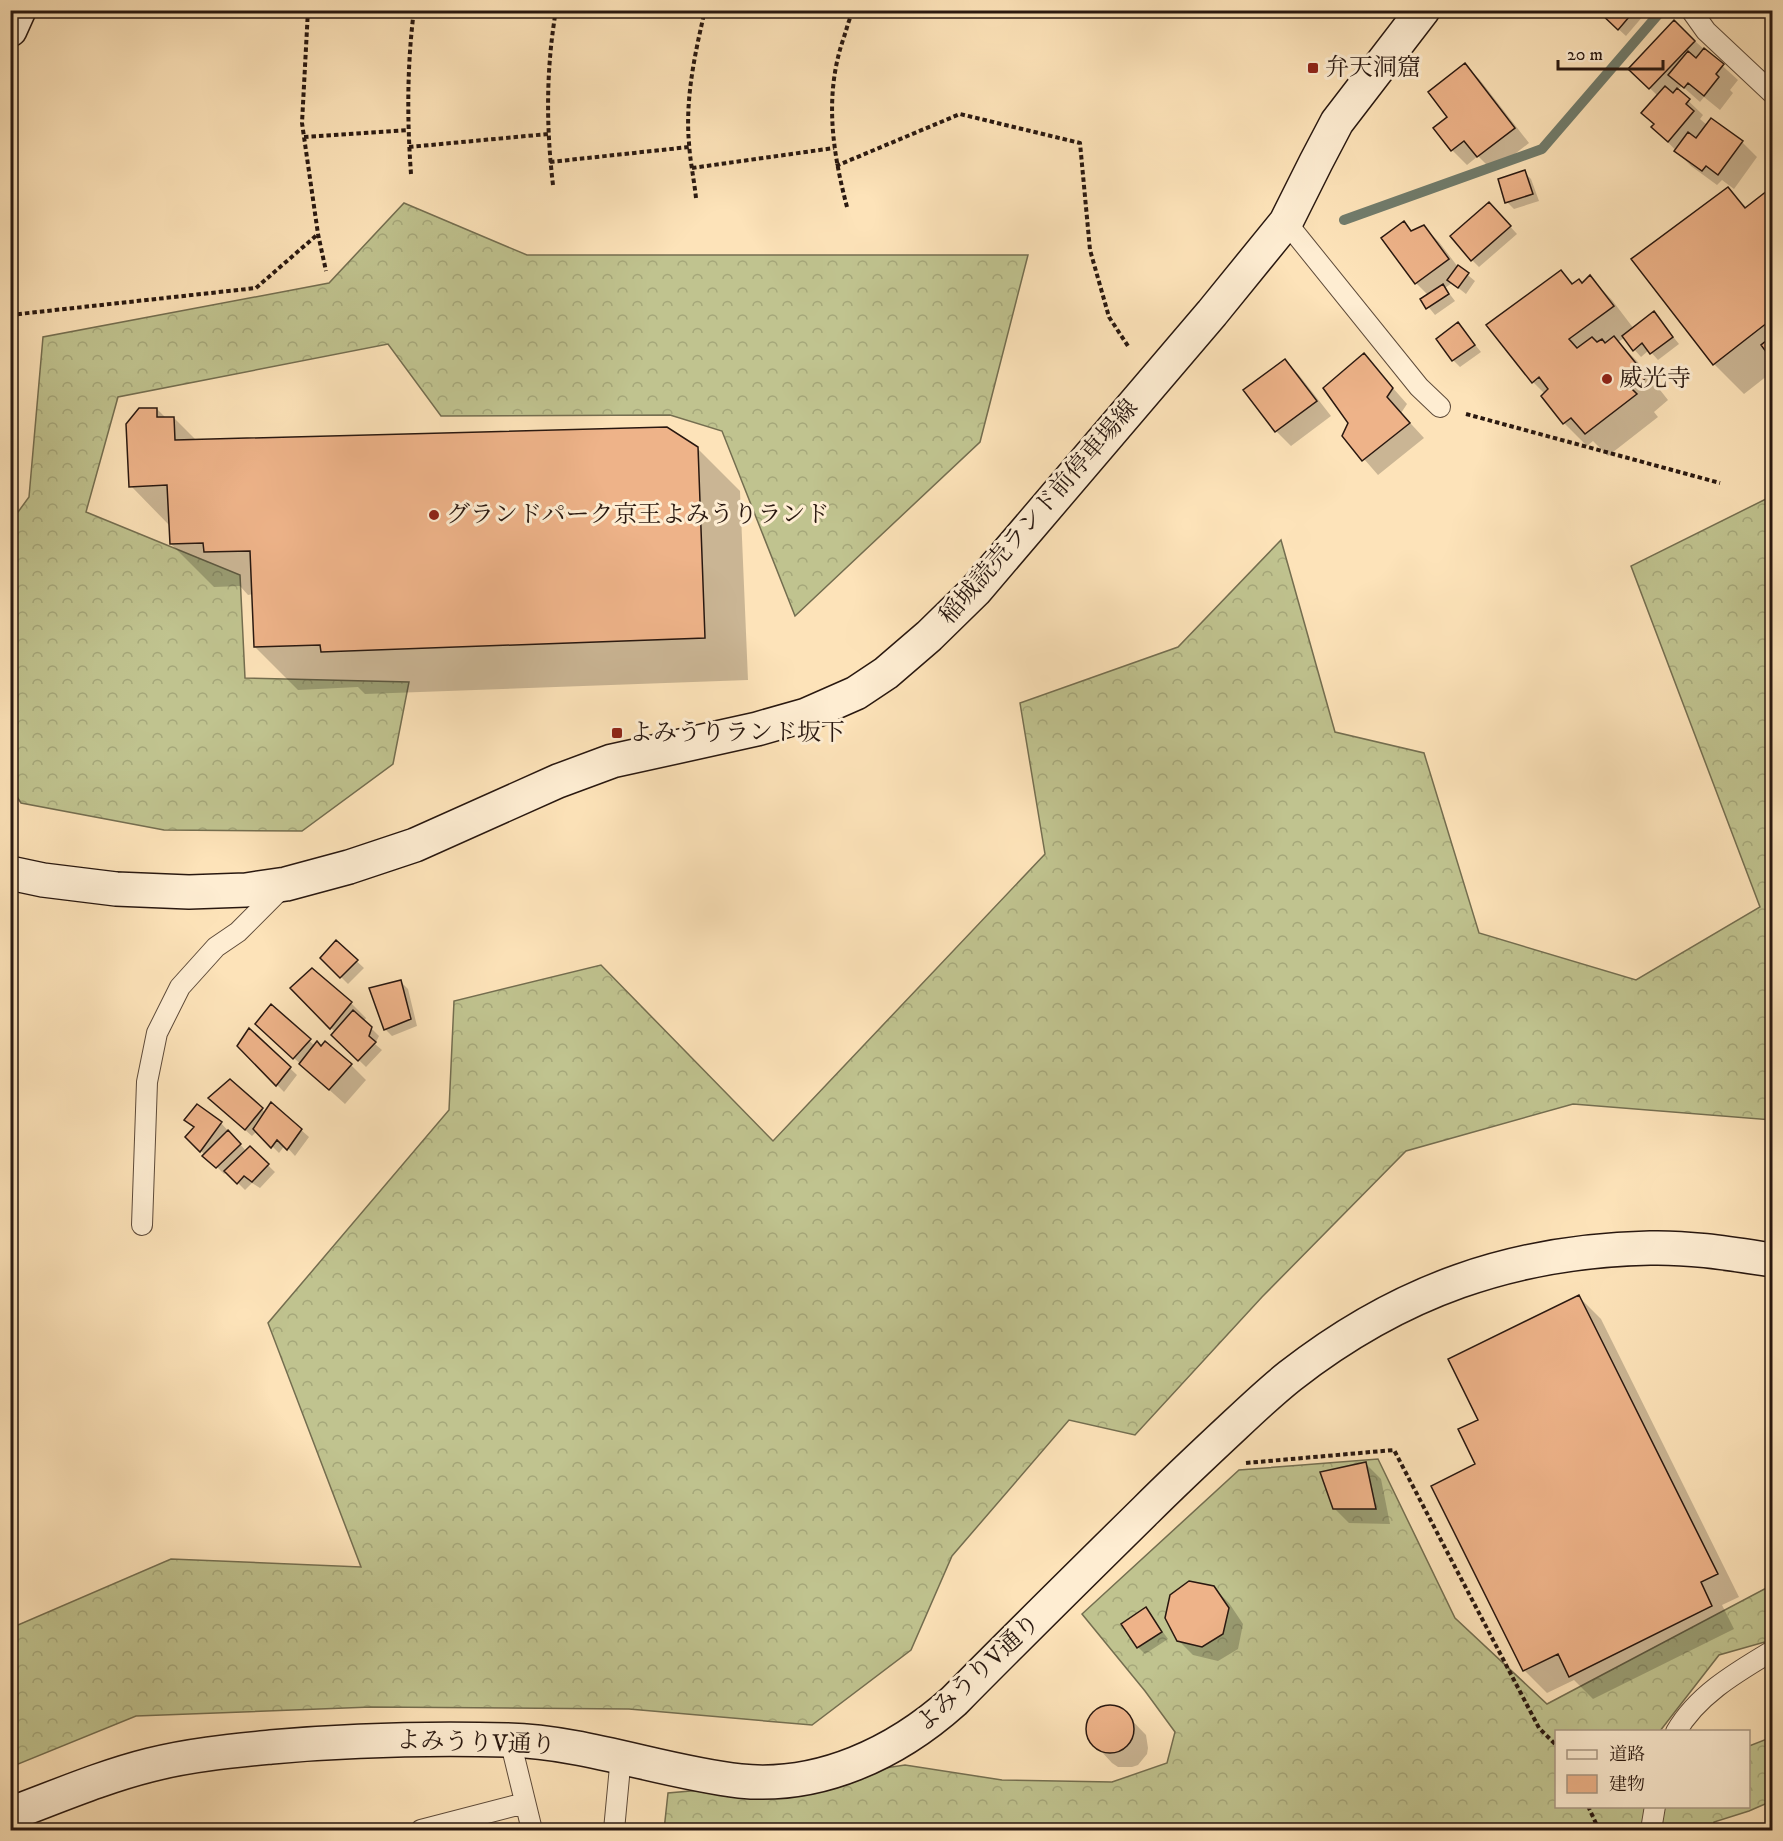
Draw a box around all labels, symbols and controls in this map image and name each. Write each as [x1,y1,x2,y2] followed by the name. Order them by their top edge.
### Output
[1558,33,1663,71] scale bar
[1567,44,1603,66] text: 20 m
[1325,53,1421,83] place label: 弁天洞窟
[1306,61,1320,75] marker: 弁天洞窟
[1619,364,1691,394] place label: 威光寺
[1600,372,1614,386] marker: 威光寺
[933,393,1145,631] street label: 稲城読売ランド前停車場線
[446,500,830,530] place label: グランドパーク京王よみうりランド
[427,508,441,522] marker: グランドパーク京王よみうりランド
[629,718,845,748] place label: よみうりランド坂下
[610,726,624,740] marker: よみうりランド坂下
[910,1608,1046,1738] street label: よみうりV通り
[396,1725,556,1761] street label: よみうりV通り
[1555,1730,1750,1808] legend
[1609,1744,1645,1766] text: 道路
[1609,1774,1645,1796] text: 建物

